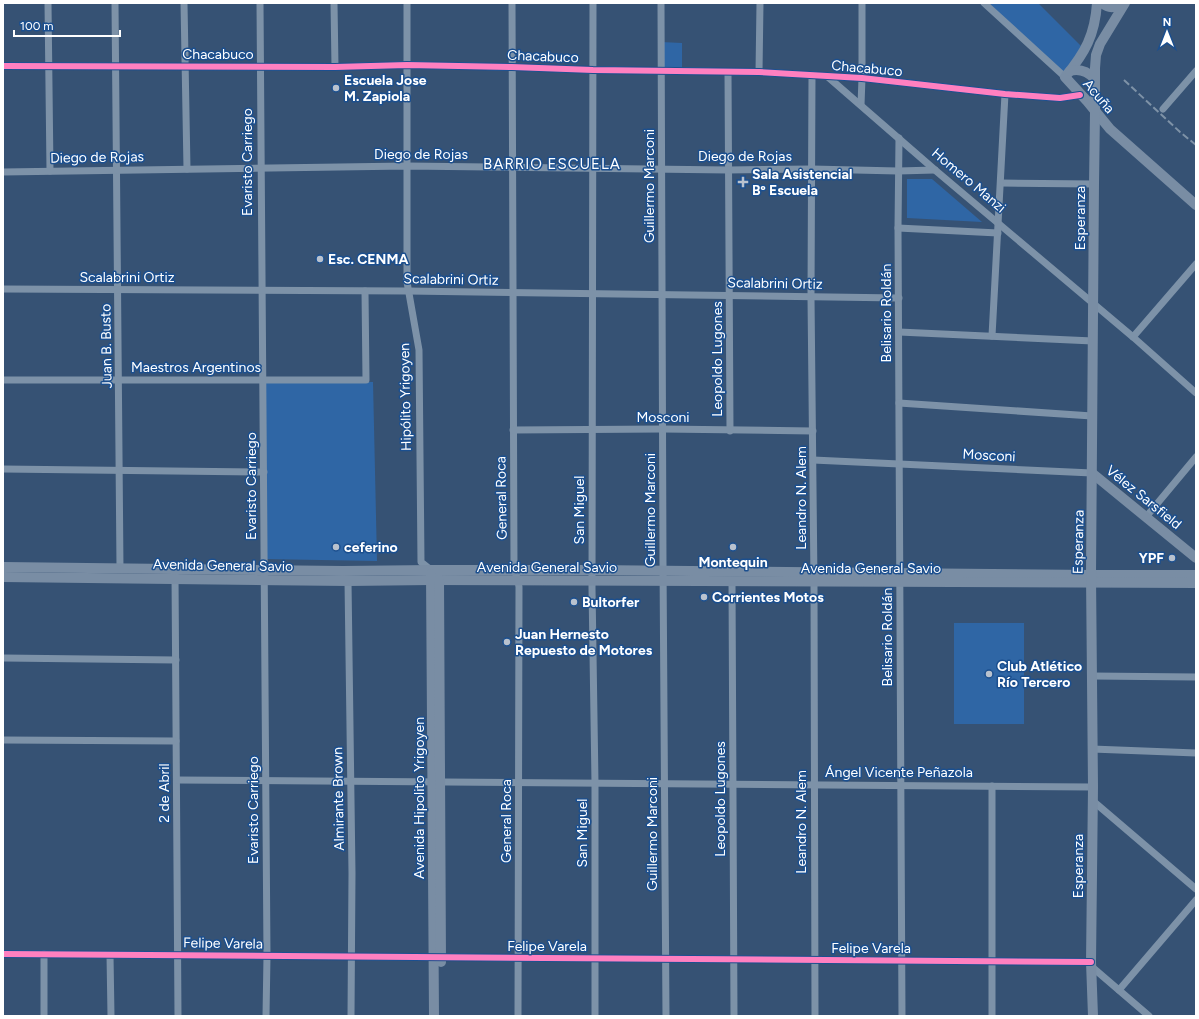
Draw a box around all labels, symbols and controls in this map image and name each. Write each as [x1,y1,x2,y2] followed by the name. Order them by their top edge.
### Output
[14,12,120,38] scale bar
[1147,12,1187,52] north arrow
[1163,16,1171,29] text: N
[20,19,54,33] text: 100 m
[182,46,254,63] street label: Chacabuco
[507,47,579,66] street label: Chacabuco
[831,57,903,80] street label: Chacabuco
[344,72,427,105] place label: Escuela Jose M. Zapiola
[1079,76,1118,117] street label: Acuña
[331,83,341,93] marker: Escuela Jose M. Zapiola
[239,108,256,216] street label: Evaristo Carriego
[641,129,658,243] street label: Guillermo Marconi
[928,144,1009,216] street label: Homero Manzi
[374,146,468,163] street label: Diego de Rojas
[50,148,144,167] street label: Diego de Rojas
[698,148,792,165] street label: Diego de Rojas
[483,155,621,173] district label: BARRIO ESCUELA
[752,166,852,199] place label: Sala Asistencial Bº Escuela
[737,176,749,188] marker: Sala Asistencial Bº Escuela
[1072,186,1089,250] street label: Esperanza
[328,251,408,268] place label: Esc. CENMA
[315,254,325,264] marker: Esc. CENMA
[878,263,895,362] street label: Belisario Roldán
[79,269,175,286] street label: Scalabrini Ortiz
[403,270,499,289] street label: Scalabrini Ortiz
[727,274,823,293] street label: Scalabrini Ortiz
[709,301,726,417] street label: Leopoldo Lugones
[97,304,116,388] street label: Juan B. Busto
[396,343,415,451] street label: Hipólito Yrigoyen
[131,359,261,376] street label: Maestros Argentinos
[636,409,690,426] street label: Mosconi
[243,432,260,540] street label: Evaristo Carriego
[793,446,810,550] street label: Leandro N. Alem
[962,446,1016,465] street label: Mosconi
[642,453,659,567] street label: Guillermo Marconi
[492,456,511,540] street label: General Roca
[1103,462,1185,533] street label: Vélez Sarsfield
[571,476,588,544] street label: San Miguel
[1069,510,1088,574] street label: Esperanza
[344,539,398,556] place label: ceferino
[331,542,341,552] marker: ceferino
[728,542,738,552] marker: Montequin
[1139,550,1164,567] place label: YPF
[1167,553,1177,563] marker: YPF
[698,554,768,571] place label: Montequin
[153,556,293,575] street label: Avenida General Savio
[477,559,617,576] street label: Avenida General Savio
[801,560,941,577] street label: Avenida General Savio
[879,587,896,686] street label: Belisario Roldán
[712,589,824,606] place label: Corrientes Motos
[699,592,709,602] marker: Corrientes Motos
[582,594,640,611] place label: Bultorfer
[569,597,579,607] marker: Bultorfer
[515,626,653,659] place label: Juan Hernesto Repuesto de Motores
[502,637,512,647] marker: Juan Hernesto Repuesto de Motores
[997,658,1082,691] place label: Club Atlético Río Tercero
[984,669,994,679] marker: Club Atlético Río Tercero
[411,717,428,879] street label: Avenida Hipolito Yrigoyen
[712,741,729,857] street label: Leopoldo Lugones
[329,747,348,851] street label: Almirante Brown
[245,756,262,864] street label: Evaristo Carriego
[156,763,173,823] street label: 2 de Abril
[825,764,973,781] street label: Ángel Vicente Peñazola
[793,770,810,874] street label: Leandro N. Alem
[644,777,661,891] street label: Guillermo Marconi
[498,779,515,863] street label: General Roca
[574,799,591,867] street label: San Miguel
[1070,834,1087,898] street label: Esperanza
[183,934,263,953] street label: Felipe Varela
[507,938,587,955] street label: Felipe Varela
[831,940,911,957] street label: Felipe Varela

